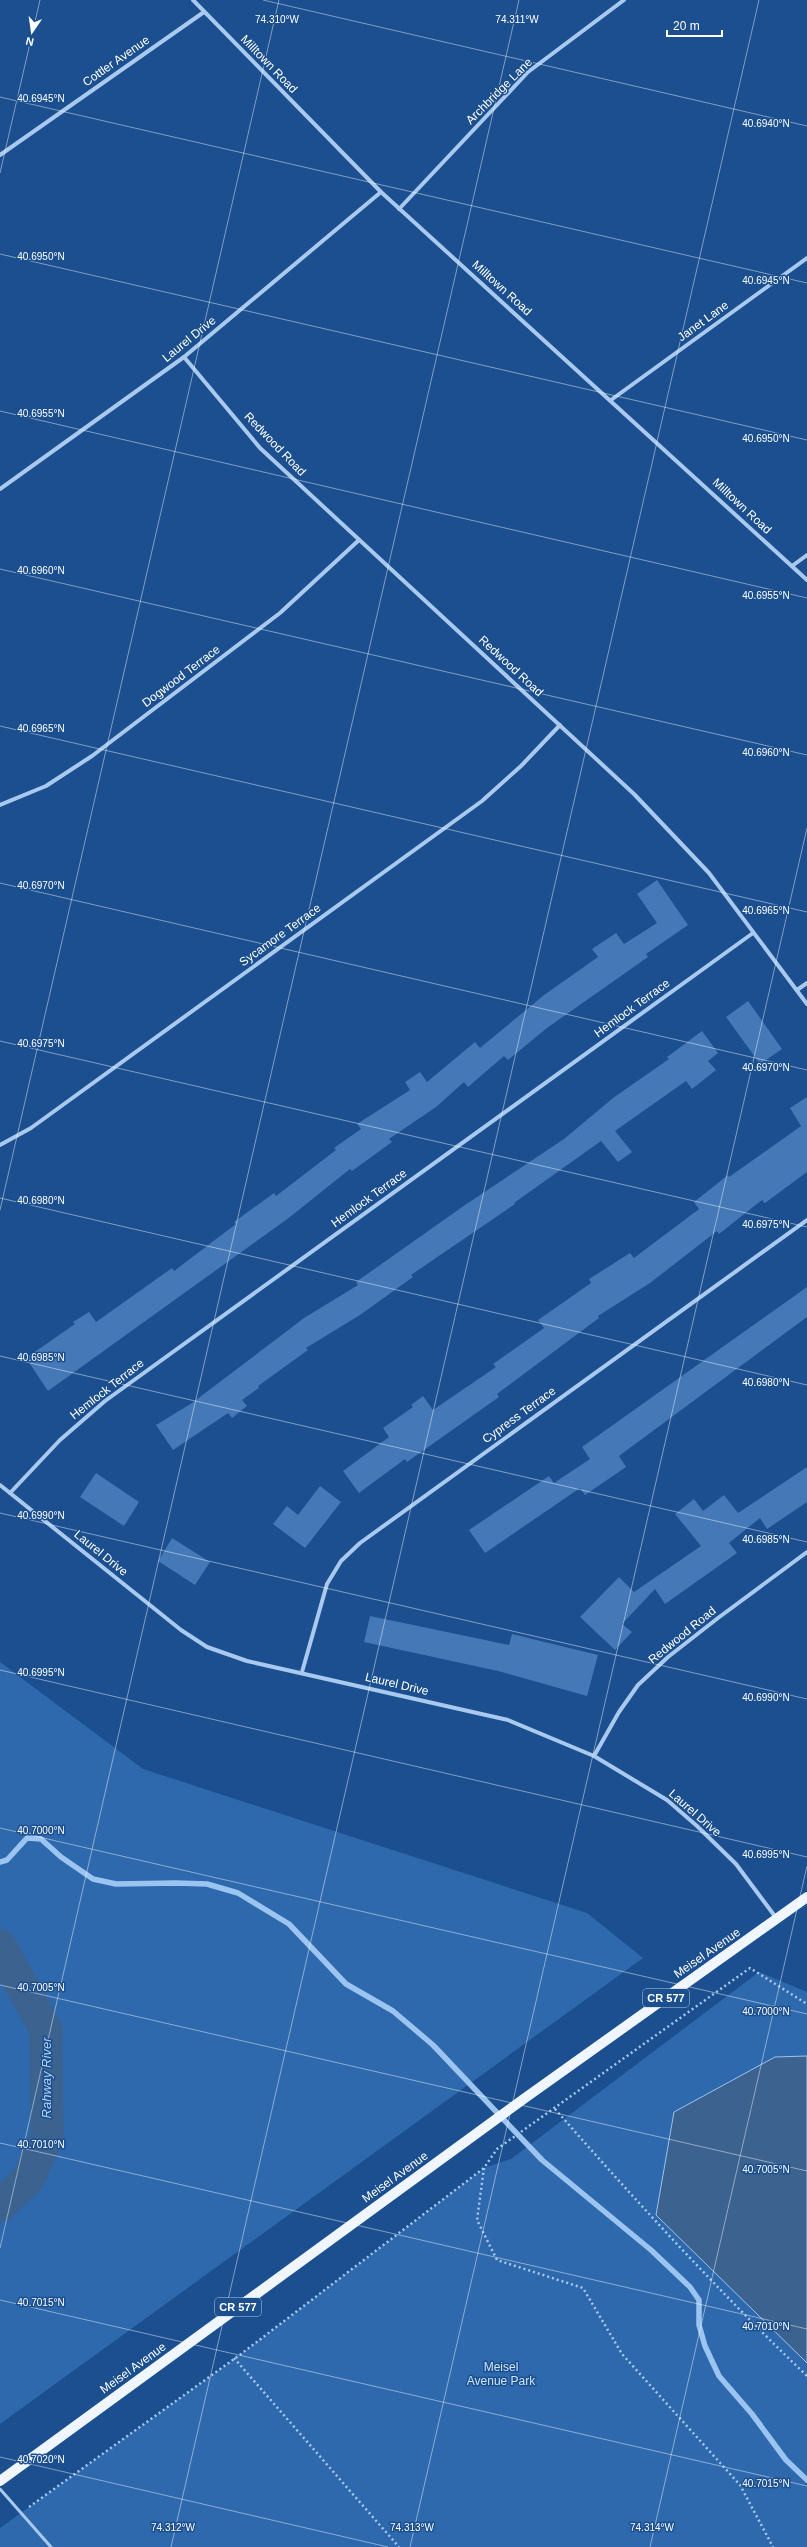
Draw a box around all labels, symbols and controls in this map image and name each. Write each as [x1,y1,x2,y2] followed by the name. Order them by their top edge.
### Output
[12,12,52,52] north arrow
[667,12,722,38] scale bar
[255,14,300,25] text: 74.310°W
[495,14,539,25] text: 74.311°W
[673,19,700,33] text: 20 m
[238,32,300,96] street label: Milltown Road
[80,33,152,89] street label: Cottler Avenue
[24,35,35,48] text: N
[463,55,535,127] street label: Archbridge Lane
[17,93,65,104] text: 40.6945°N
[742,118,790,129] text: 40.6940°N
[17,251,65,262] text: 40.6950°N
[469,258,535,318] street label: Milltown Road
[742,275,790,286] text: 40.6945°N
[675,298,731,344] street label: Janet Lane
[159,313,219,365] street label: Laurel Drive
[17,408,65,419] text: 40.6955°N
[241,409,309,479] street label: Redwood Road
[742,433,790,444] text: 40.6950°N
[710,475,774,537] street label: Milltown Road
[17,565,65,576] text: 40.6960°N
[742,590,790,601] text: 40.6955°N
[476,633,546,699] street label: Redwood Road
[139,642,223,710] street label: Dogwood Terrace
[17,723,65,734] text: 40.6965°N
[742,747,790,758] text: 40.6960°N
[17,880,65,891] text: 40.6970°N
[237,901,324,969] street label: Sycamore Terrace
[742,905,790,916] text: 40.6965°N
[592,976,673,1040] street label: Hemlock Terrace
[17,1038,65,1049] text: 40.6975°N
[742,1062,790,1073] text: 40.6970°N
[329,1166,410,1230] street label: Hemlock Terrace
[17,1195,65,1206] text: 40.6980°N
[742,1219,790,1230] text: 40.6975°N
[17,1352,65,1363] text: 40.6985°N
[67,1356,147,1422] street label: Hemlock Terrace
[742,1377,790,1388] text: 40.6980°N
[480,1384,559,1446] street label: Cypress Terrace
[17,1510,65,1521] text: 40.6990°N
[71,1527,131,1579] street label: Laurel Drive
[742,1534,790,1545] text: 40.6985°N
[645,1604,719,1666] street label: Redwood Road
[17,1667,65,1678] text: 40.6995°N
[364,1670,430,1698] street label: Laurel Drive
[742,1692,790,1703] text: 40.6990°N
[666,1786,724,1840] street label: Laurel Drive
[17,1825,65,1836] text: 40.7000°N
[742,1849,790,1860] text: 40.6995°N
[671,1925,743,1981] street label: Meisel Avenue
[17,1982,65,1993] text: 40.7005°N
[643,1989,689,2007] road number: CR 577
[742,2006,790,2017] text: 40.7000°N
[39,2037,54,2118] water label: Rahway River
[17,2139,65,2150] text: 40.7010°N
[359,2148,431,2206] street label: Meisel Avenue
[742,2164,790,2175] text: 40.7005°N
[17,2297,65,2308] text: 40.7015°N
[215,2298,261,2316] road number: CR 577
[742,2321,790,2332] text: 40.7010°N
[97,2339,169,2397] street label: Meisel Avenue
[467,2360,536,2388] park label: Meisel Avenue Park
[17,2454,65,2465] text: 40.7020°N
[742,2478,790,2489] text: 40.7015°N
[151,2522,196,2533] text: 74.312°W
[390,2522,435,2533] text: 74.313°W
[630,2522,675,2533] text: 74.314°W

